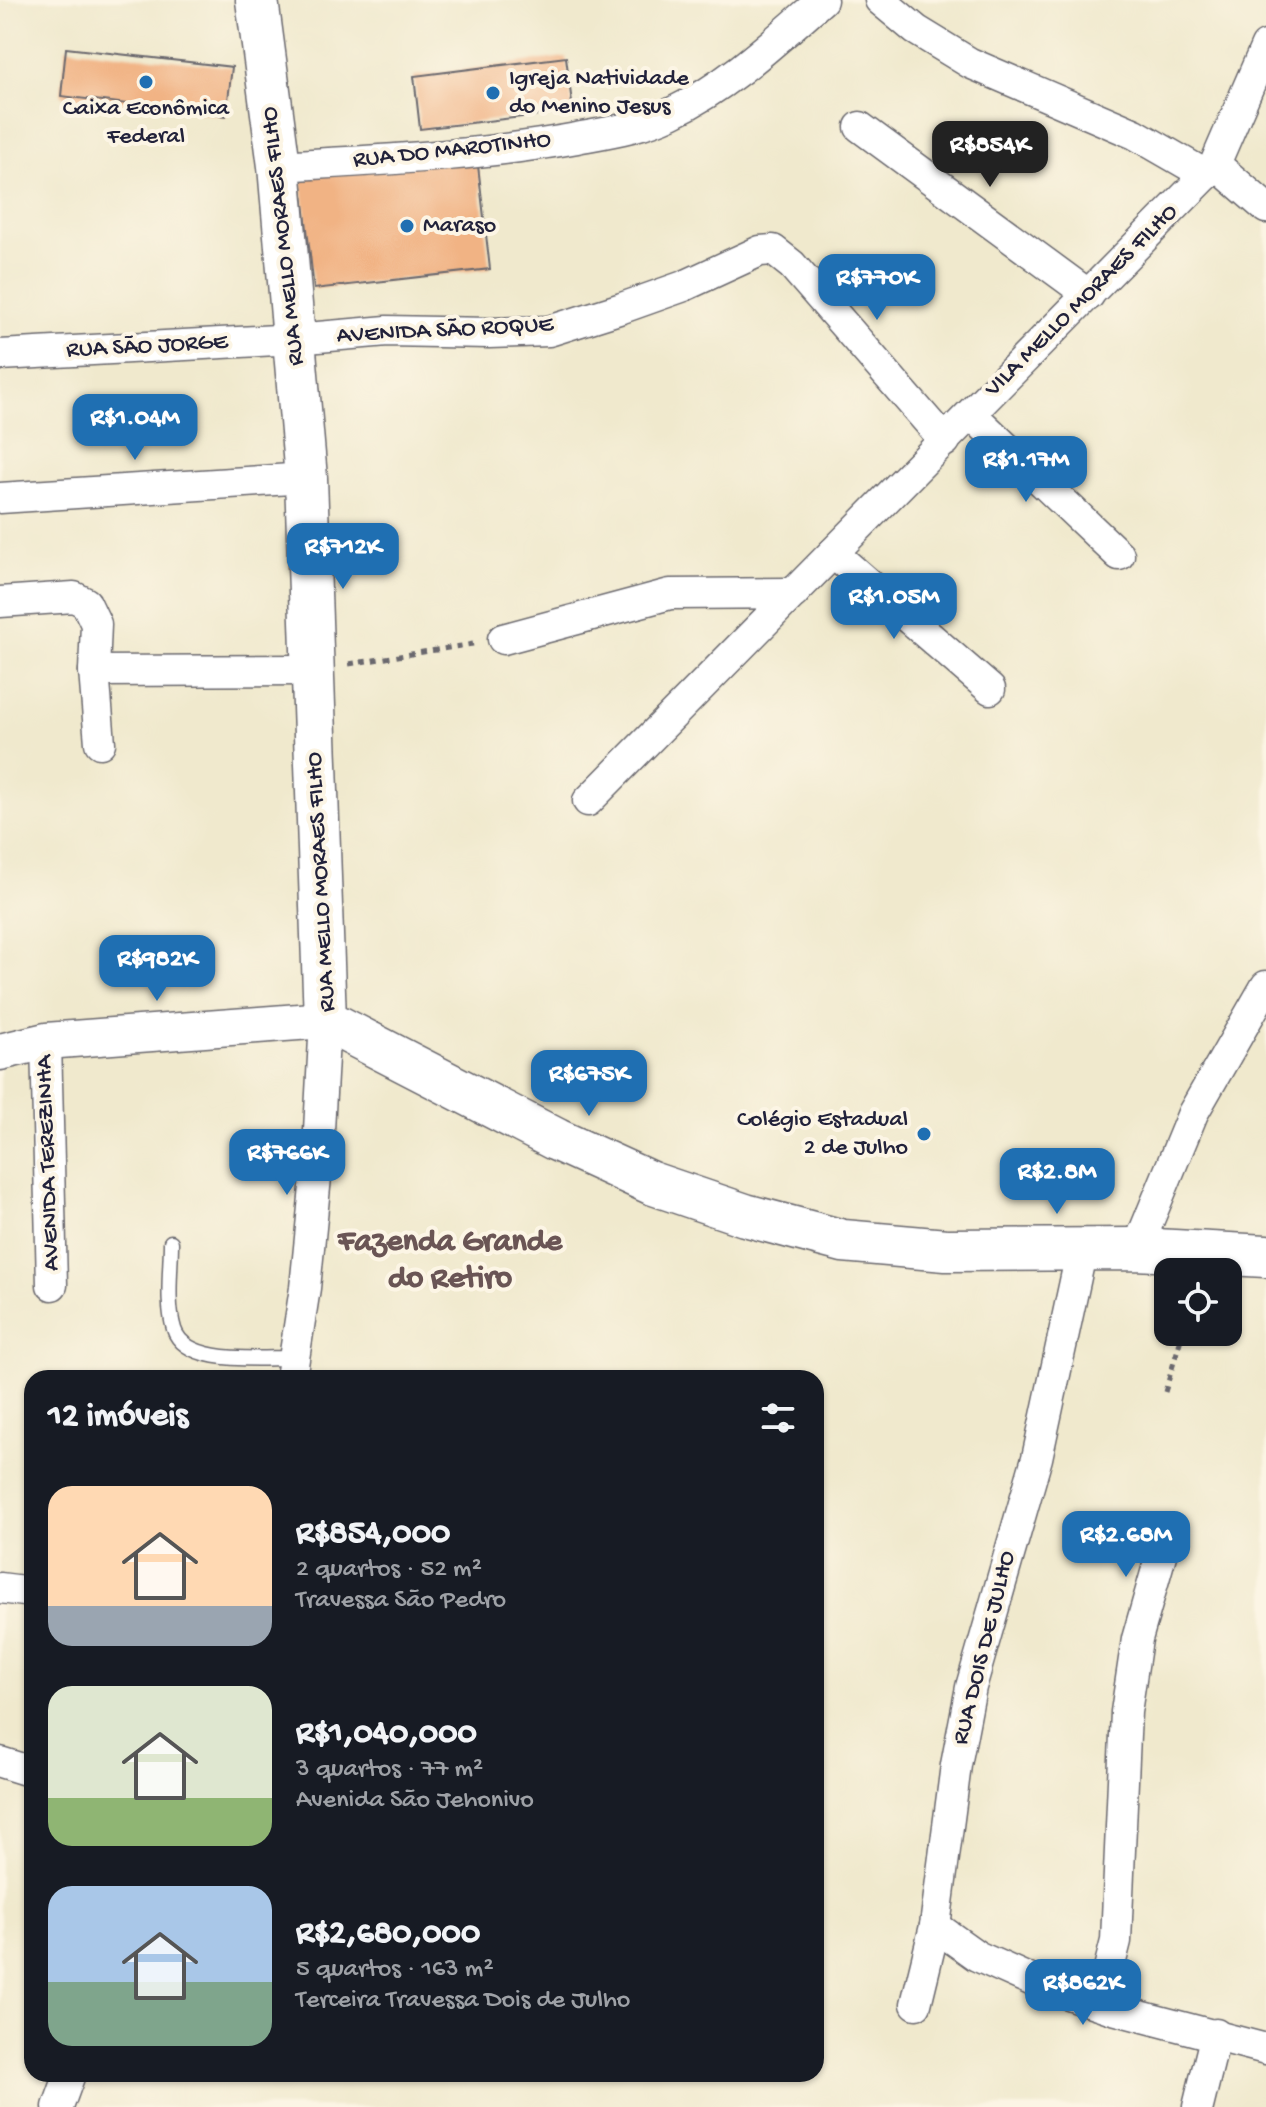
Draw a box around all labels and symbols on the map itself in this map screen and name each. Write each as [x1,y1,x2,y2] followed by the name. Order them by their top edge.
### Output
[509,65,690,122] place label: Igreja Natividade do Menino Jesus
[137,73,155,91] marker: Caixa Econômica Federal
[484,84,502,102] marker: Igreja Natividade do Menino Jesus
[63,95,230,152] place label: Caixa Econômica Federal
[256,105,312,367] street label: RUA MELLO MORAES FILHO
[925,121,1055,189] pin: R$854K
[352,126,552,176] street label: RUA DO MAROTINHO
[979,198,1185,404] street label: VILA MELLO MORAES FILHO
[423,212,496,241] place label: Maraso
[398,217,416,235] marker: Maraso
[812,254,942,322] pin: R$770K
[336,311,555,351] street label: AVENIDA SÃO ROQUE
[66,328,229,366] street label: RUA SÃO JORGE
[61,394,209,462] pin: R$1.04M
[952,436,1100,504] pin: R$1.17M
[278,523,408,591] pin: R$712K
[820,573,968,641] pin: R$1.05M
[301,751,343,1013] street label: RUA MELLO MORAES FILHO
[92,935,222,1003] pin: R$982K
[524,1050,654,1118] pin: R$675K
[31,1053,67,1271] street label: AVENIDA TEREZINHA
[737,1106,908,1163] place label: Colégio Estadual 2 de Julho
[915,1125,933,1143] marker: Colégio Estadual 2 de Julho
[222,1129,352,1197] pin: R$766K
[992,1148,1122,1216] pin: R$2.8M
[337,1224,563,1299] district label: Fazenda Grande do Retiro
[1052,1511,1200,1579] pin: R$2.68M
[947,1548,1023,1748] street label: RUA DOIS DE JULHO
[1018,1959,1148,2027] pin: R$862K

